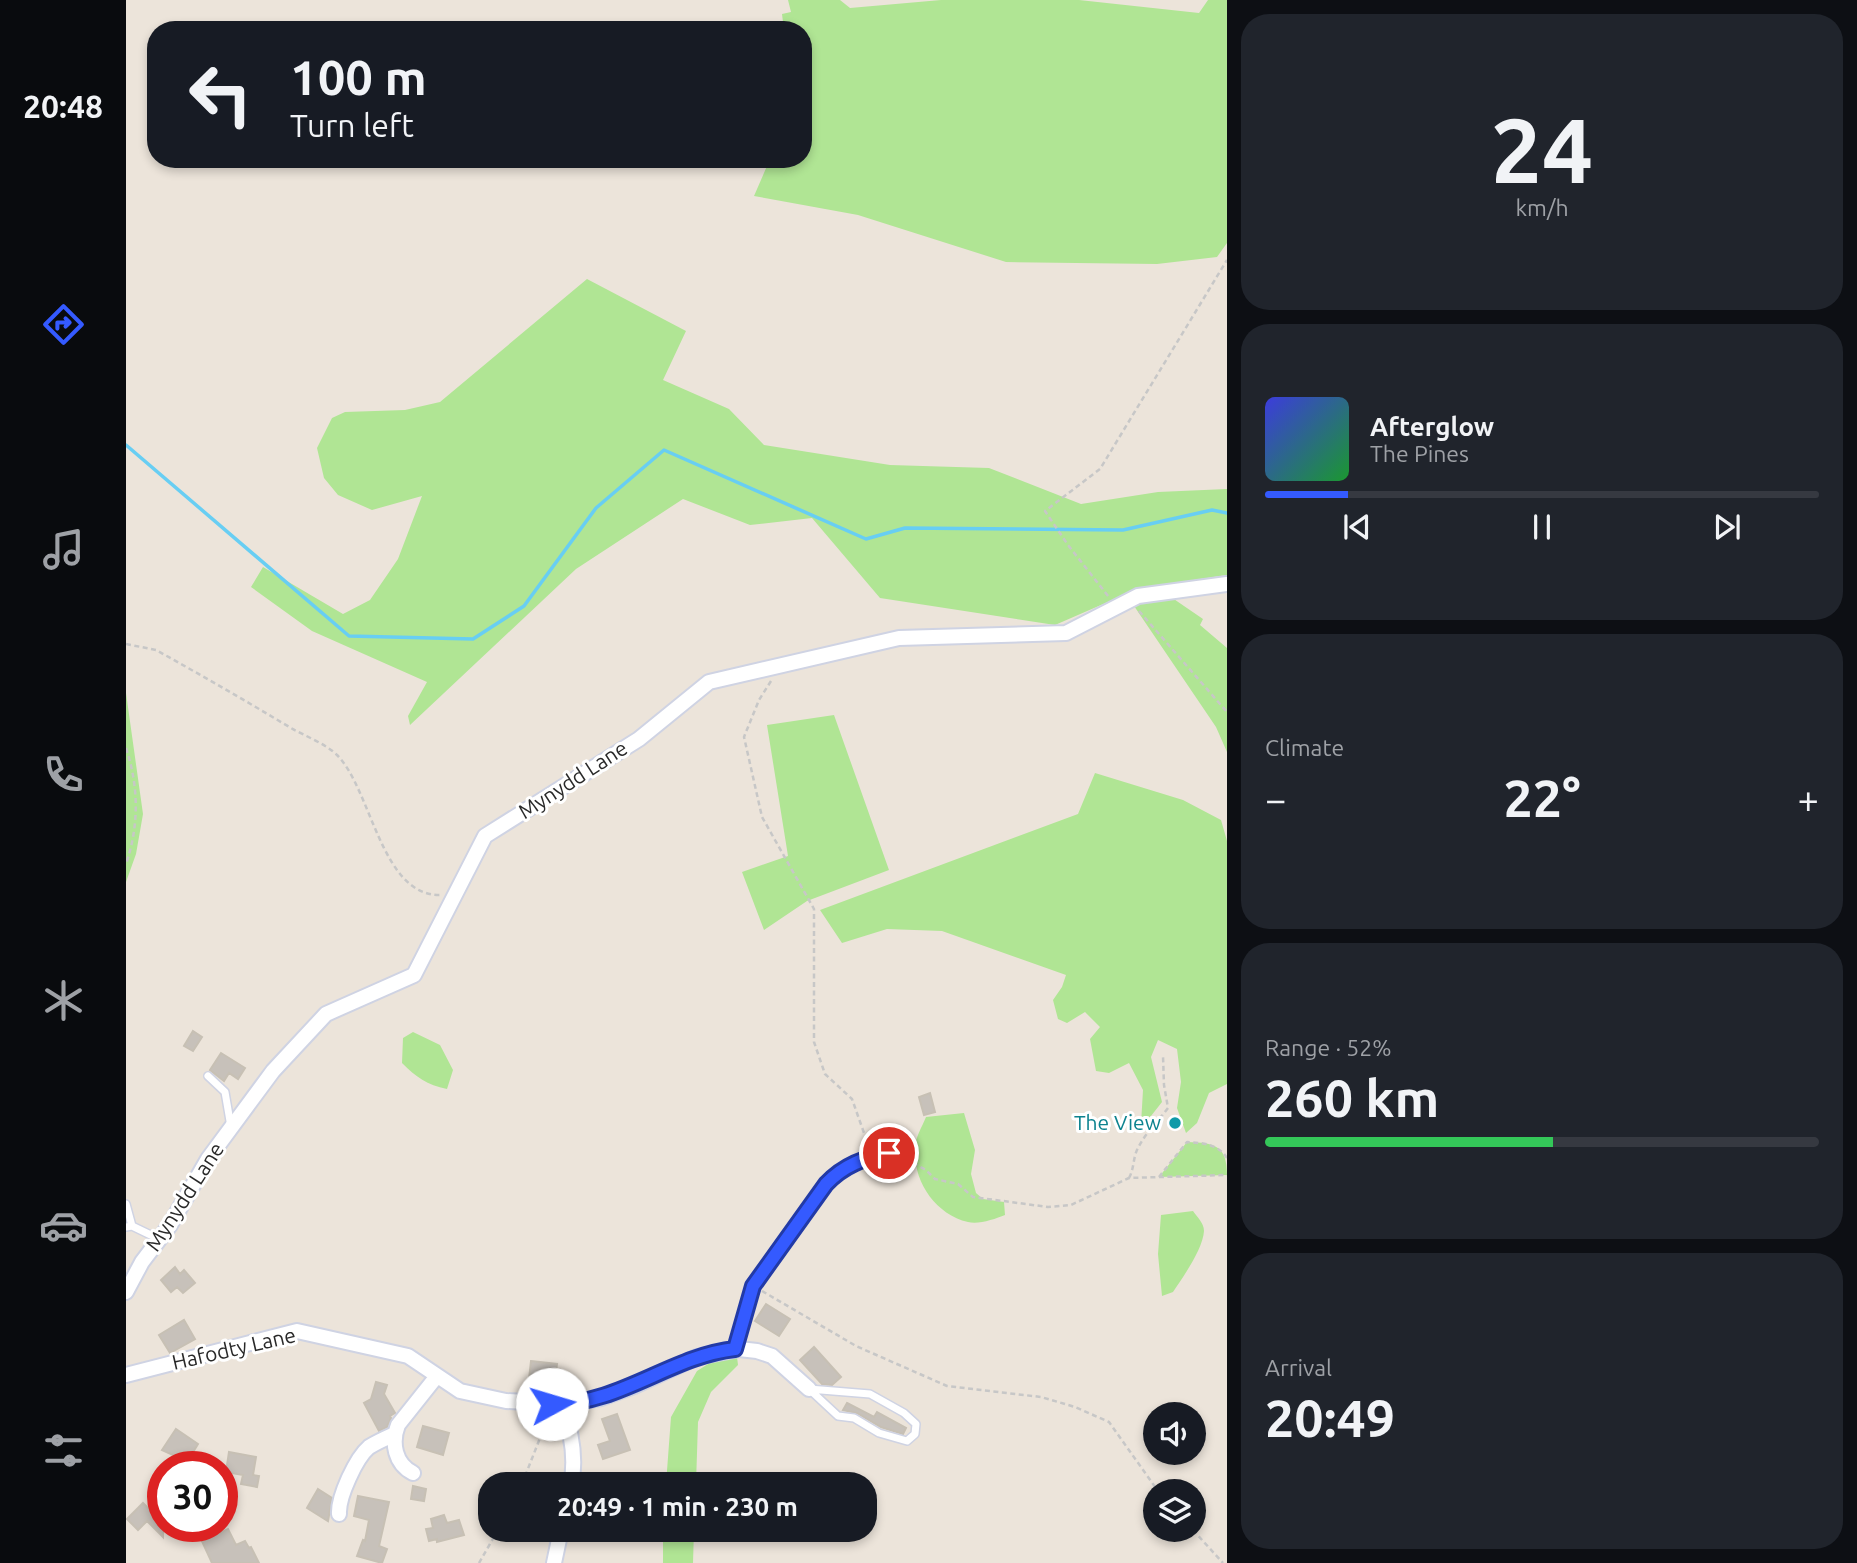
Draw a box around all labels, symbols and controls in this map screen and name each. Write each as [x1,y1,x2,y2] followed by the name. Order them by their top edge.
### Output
[175,49,266,140] icon: left
[290,49,427,104] text: 100 m
[23,88,103,124] text: 20:48
[1491,98,1593,200] text: 24
[290,107,414,143] text: Turn left
[1515,195,1569,220] text: km/h
[39,300,88,349] icon: directions
[1370,412,1494,441] text: Afterglow
[1370,441,1469,466] text: The Pines
[1338,508,1376,546] icon: previous
[1523,508,1561,546] icon: pause
[1708,508,1746,546] icon: next
[39,525,88,574] icon: music
[514,735,631,823] street label: Mynydd Lane
[1265,735,1344,760] text: Climate
[39,750,88,799] icon: phone
[1503,769,1581,827] text: 22°
[1265,778,1286,820] text: −
[1798,778,1819,820] text: +
[39,976,88,1025] icon: climate
[1265,1035,1392,1060] text: Range · 52%
[1265,1069,1439,1127] text: 260 km
[1074,1110,1161,1134] place label: The View
[1167,1115,1183,1131] marker: The View
[859,1123,919,1183] pin
[870,1134,908,1172] icon: arrive
[140,1138,228,1255] street label: Mynydd Lane
[39,1201,88,1250] icon: car
[170,1322,298,1374] street label: Hafodty Lane
[1265,1355,1332,1380] text: Arrival
[515,1367,589,1441] position arrow
[1265,1389,1395,1447] text: 20:49
[1143,1402,1206,1542] map controls
[1143,1402,1206,1465] button: sound
[39,1426,88,1475] icon: filters
[147,1451,238,1542] speed limit sign: 30
[1143,1479,1206,1542] button: layers
[557,1492,798,1521] text: 20:49 · 1 min · 230 m

